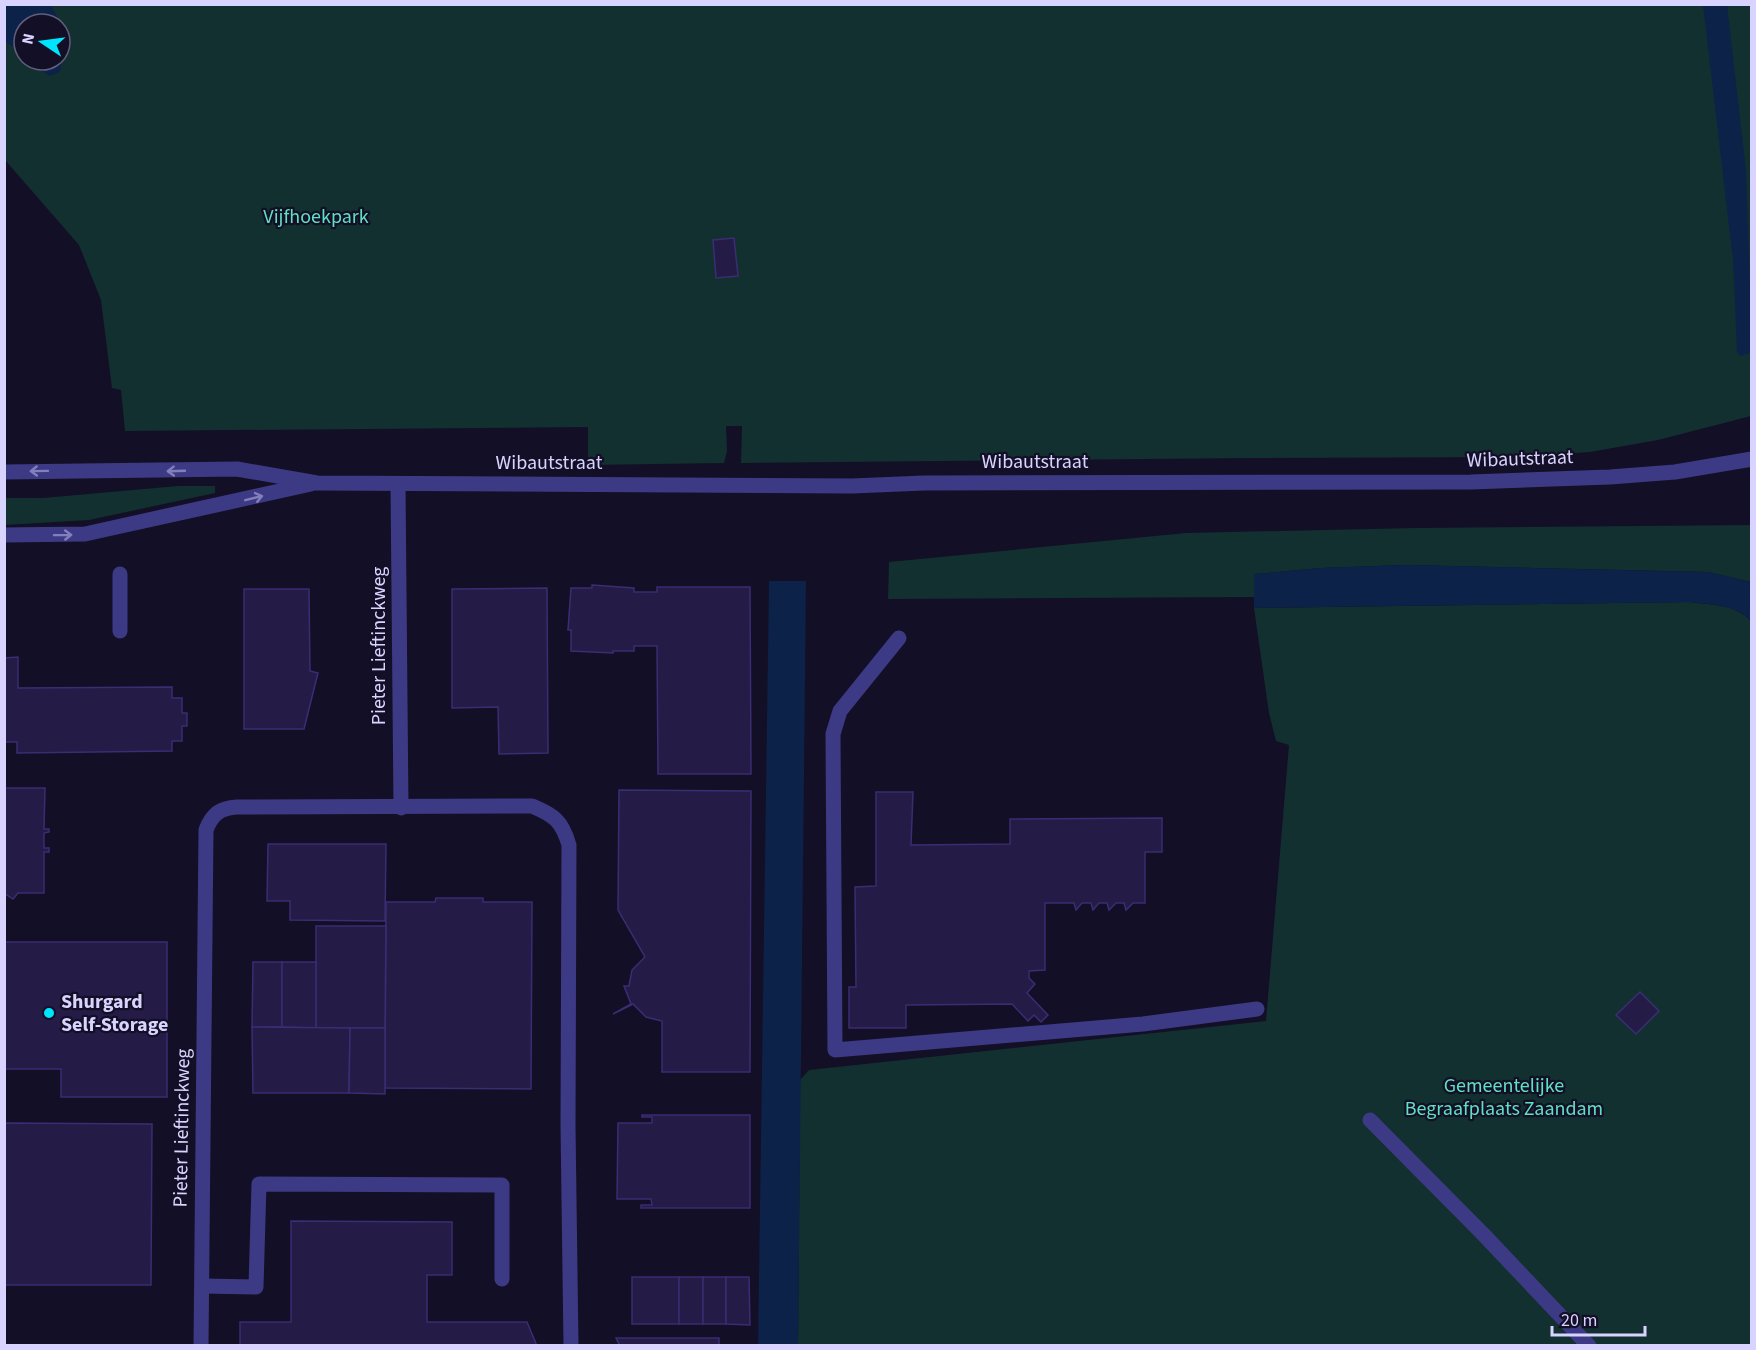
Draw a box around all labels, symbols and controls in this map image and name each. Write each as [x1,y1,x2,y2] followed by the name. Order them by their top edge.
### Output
[12,12,72,72] north arrow
[16,31,40,47] text: N
[263,203,369,231] park label: Vijfhoekpark
[1466,443,1574,475] street label: Wibautstraat
[982,448,1089,476] street label: Wibautstraat
[496,449,603,477] street label: Wibautstraat
[166,465,186,477] one-way arrow
[29,466,49,477] one-way arrow
[244,491,263,503] one-way arrow
[52,529,72,540] one-way arrow
[365,567,393,725] street label: Pieter Lieftinckweg
[61,988,168,1039] place label: Shurgard Self-Storage
[42,1006,56,1020] marker: Shurgard Self-Storage
[167,1048,197,1208] street label: Pieter Lieftinckweg
[1405,1072,1603,1123] park label: Gemeentelijke Begraafplaats Zaandam
[1552,1299,1645,1337] scale bar
[1561,1308,1597,1333] text: 20 m

